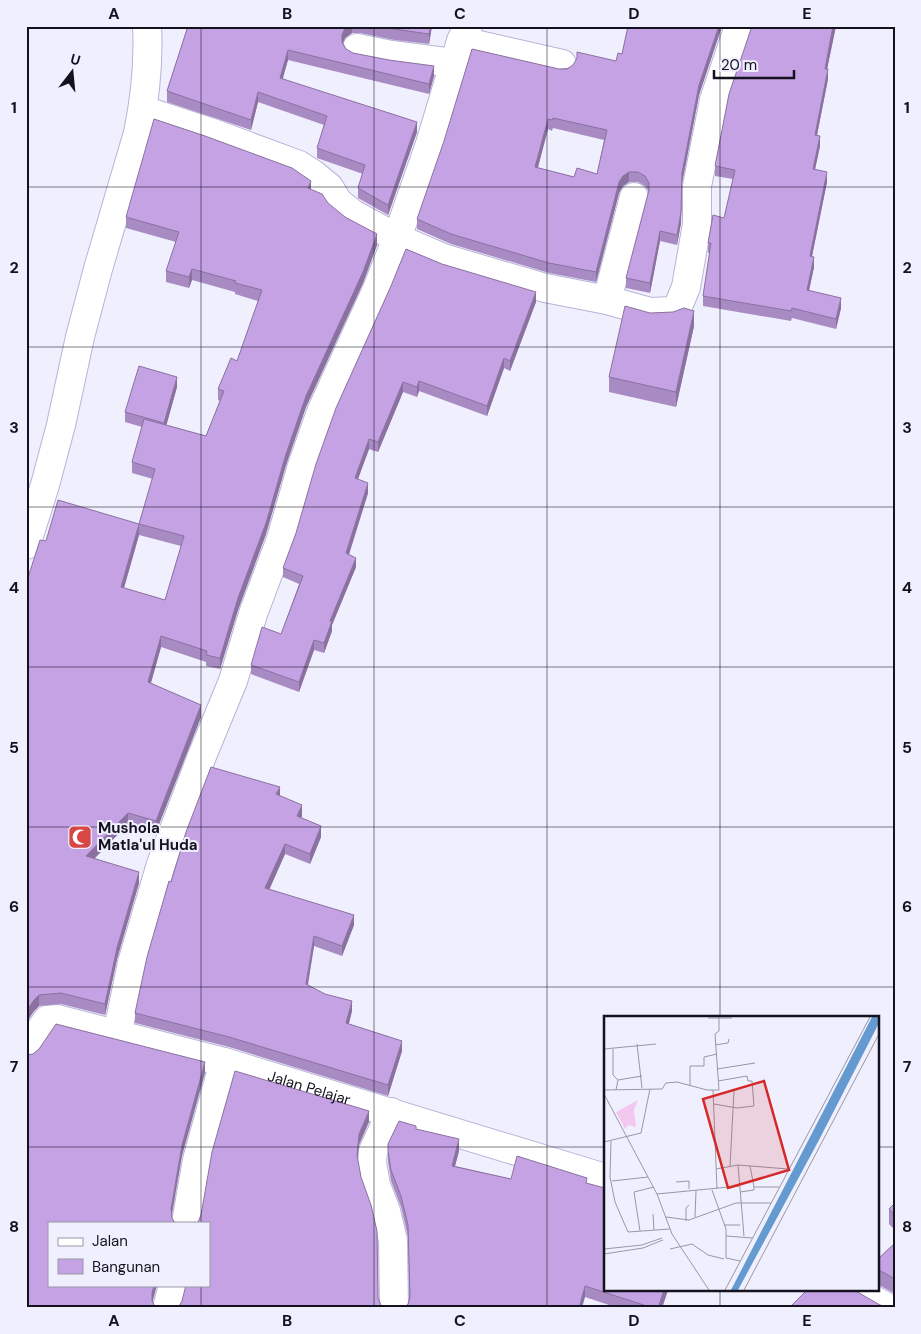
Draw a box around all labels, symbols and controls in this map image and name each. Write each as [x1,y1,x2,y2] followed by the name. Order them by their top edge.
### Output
[108,3,120,24] text: A
[282,3,292,24] text: B
[454,3,466,24] text: C
[628,3,640,24] text: D
[802,3,812,24] text: E
[48,48,98,98] north arrow
[714,48,794,80] scale bar
[68,50,83,69] text: U
[721,55,757,75] text: 20 m
[11,97,17,118] text: 1
[904,97,910,118] text: 1
[9,257,19,278] text: 2
[902,257,912,278] text: 2
[9,417,19,438] text: 3
[902,417,912,438] text: 3
[9,577,19,598] text: 4
[902,577,912,598] text: 4
[9,737,19,758] text: 5
[902,737,912,758] text: 5
[98,818,198,855] place label: Mushola Matla'ul Huda
[67,824,93,850] mosque icon: Mushola Matla'ul Huda
[9,896,19,917] text: 6
[902,896,912,917] text: 6
[604,1016,878,1292] inset map
[10,1056,19,1077] text: 7
[903,1056,912,1077] text: 7
[265,1066,353,1110] street label: Jalan Pelajar
[9,1216,19,1237] text: 8
[902,1216,912,1237] text: 8
[48,1222,210,1286] legend
[92,1231,128,1251] text: Jalan
[92,1257,160,1277] text: Bangunan
[108,1310,120,1331] text: A
[282,1310,292,1331] text: B
[454,1310,466,1331] text: C
[628,1310,640,1331] text: D
[802,1310,812,1331] text: E

